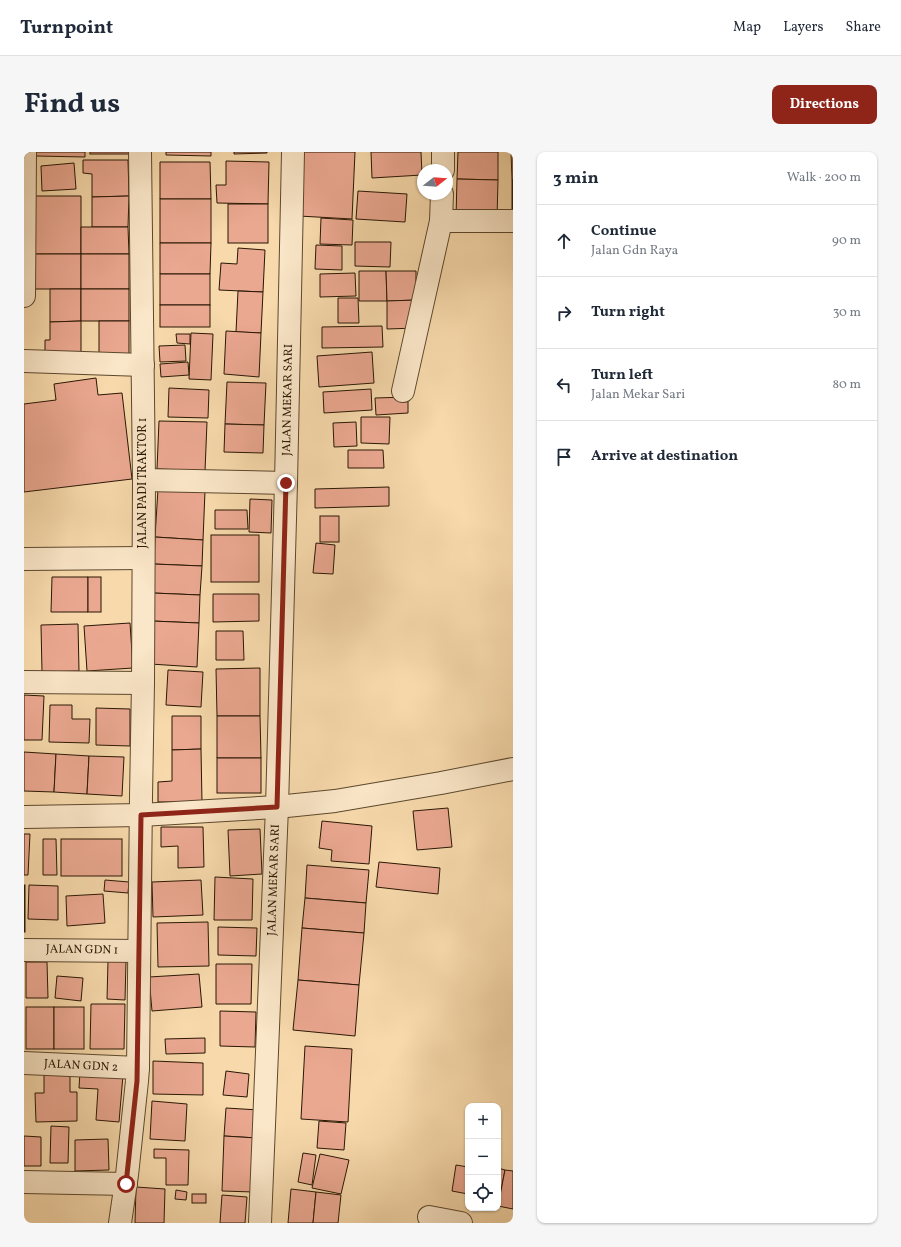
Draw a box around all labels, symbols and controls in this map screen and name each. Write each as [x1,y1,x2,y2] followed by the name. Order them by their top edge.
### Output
[20,15,113,41] text: Turnpoint
[733,18,761,37] text: Map
[783,18,823,37] text: Layers
[845,18,881,37] text: Share
[24,85,120,124] text: Find us
[772,85,877,124] button: Directions
[417,164,453,200] north arrow
[553,167,599,190] text: 3 min
[787,169,861,187] text: Walk · 200 m
[591,221,656,242] text: Continue
[553,230,575,252] icon: ahead
[832,232,861,250] text: 90 m
[591,242,678,260] text: Jalan Gdn Raya
[553,302,575,324] icon: right
[591,302,665,323] text: Turn right
[833,304,861,322] text: 30 m
[279,344,297,456] street label: JALAN MEKAR SARI
[591,365,653,386] text: Turn left
[553,374,575,396] icon: left
[832,376,861,394] text: 80 m
[591,386,685,404] text: Jalan Mekar Sari
[135,418,151,548] street label: JALAN PADI TRAKTOR 1
[553,446,575,468] icon: arrive
[591,446,738,467] text: Arrive at destination
[277,474,295,492] route end
[264,824,284,936] street label: JALAN MEKAR SARI
[46,941,118,959] street label: JALAN GDN 1
[44,1056,118,1076] street label: JALAN GDN 2
[465,1103,501,1211] map controls
[465,1103,501,1139] button: +
[465,1139,501,1175] button: −
[117,1175,135,1193] route start
[465,1175,501,1211] button: locate

